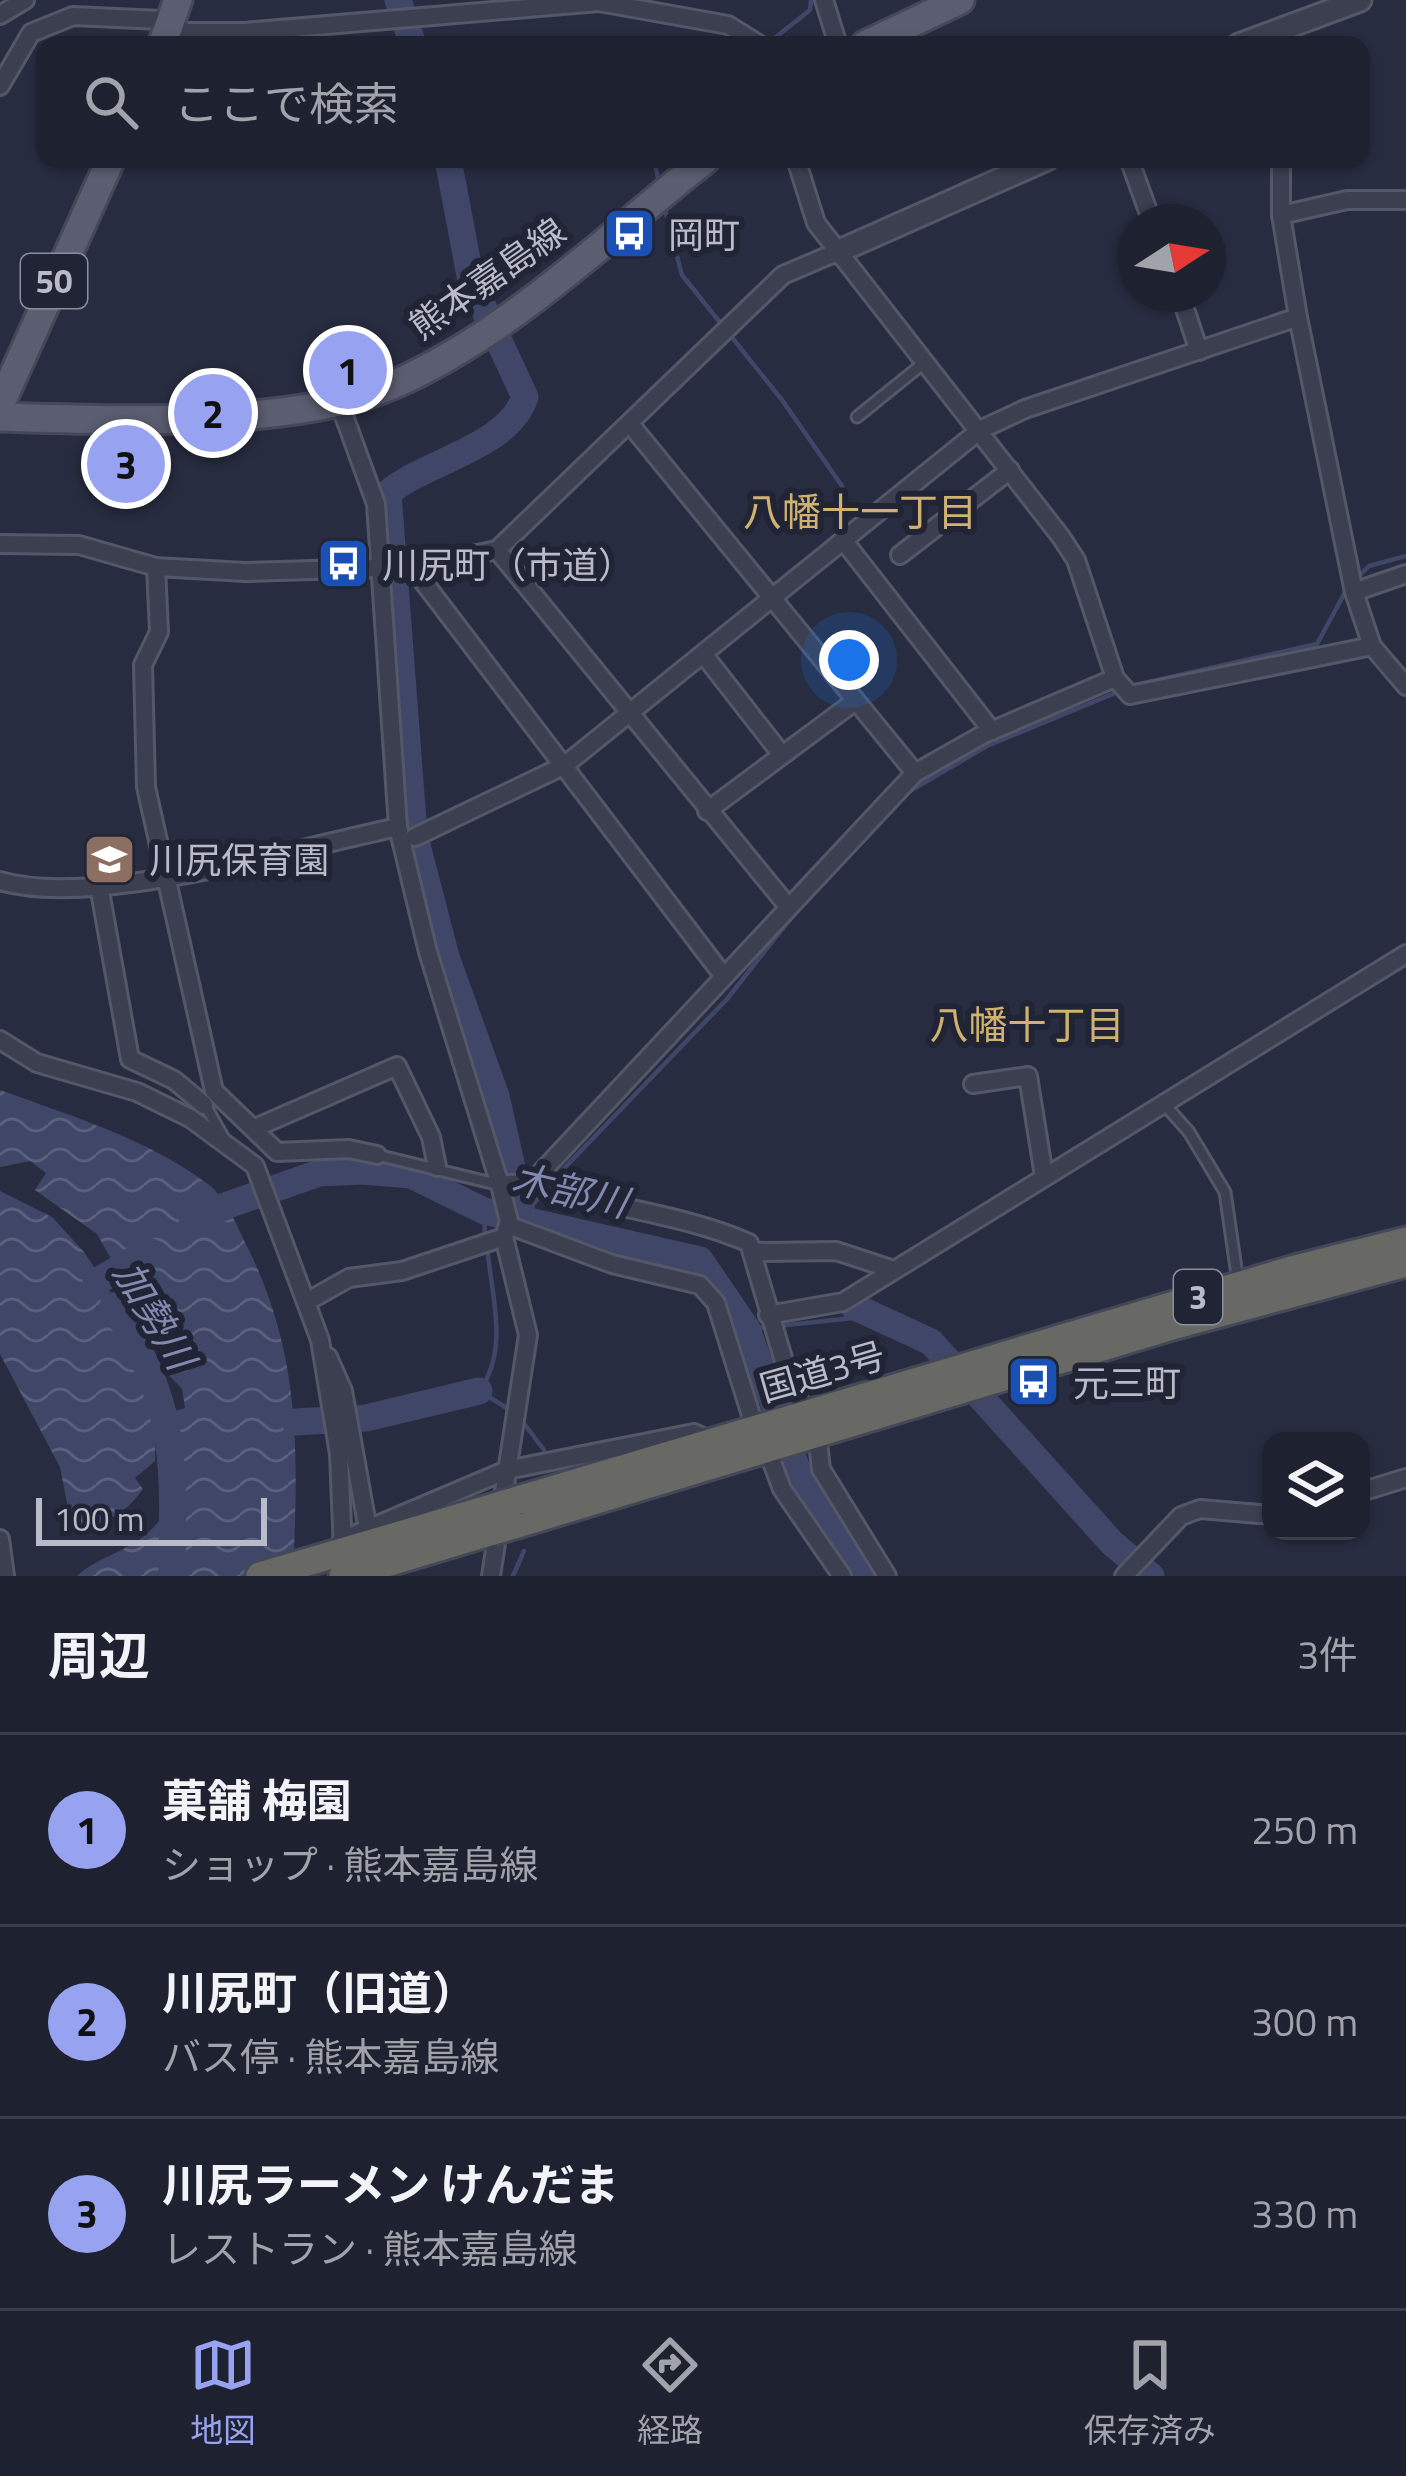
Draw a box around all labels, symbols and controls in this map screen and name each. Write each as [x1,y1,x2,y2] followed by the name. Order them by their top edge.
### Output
[36,36,1370,168] search box
[78,69,144,135] icon: search
[174,69,399,137] text: ここで検索
[397,204,577,352] street label: 熊本嘉島線
[1118,204,1226,312] north arrow
[601,206,657,262] bus stop icon: 岡町
[668,207,740,262] place label: 岡町
[21,254,87,308] road number: 50
[309,325,387,415] pin: 1
[174,368,252,458] pin: 2
[87,419,165,509] pin: 3
[743,482,977,541] district label: 八幡十一丁目
[315,536,371,592] bus stop icon: 川尻町（市道）
[382,537,634,592] place label: 川尻町（市道）
[819,630,879,690] your location
[82,831,138,887] school or university icon: 川尻保育園
[149,832,329,887] place label: 川尻保育園
[929,995,1125,1054] district label: 八幡十丁目
[506,1148,638,1233] water label: 木部川
[100,1250,212,1384] water label: 加勢川
[1174,1270,1222,1324] road number: 3
[753,1327,891,1415] street label: 国道3号
[1006,1354,1062,1410] bus stop icon: 元三町
[1073,1355,1181,1410] place label: 元三町
[1262,1432,1370,1540] map controls
[1262,1432,1370,1540] button: layers
[36,1492,267,1545] scale bar
[54,1494,144,1544] text: 100 m
[48,1616,150,1694] text: 周辺
[1297,1625,1358,1684] text: 3件
[162,1766,352,1834] text: 菓舗 梅園
[76,1800,98,1859] text: 1
[1251,1800,1358,1859] text: 250 m
[162,1835,539,1894] text: ショップ · 熊本嘉島線
[162,1958,477,2026] text: 川尻町（旧道）
[76,1992,98,2051] text: 2
[1251,1992,1358,2051] text: 300 m
[162,2027,500,2086] text: バス停 · 熊本嘉島線
[162,2150,619,2218] text: 川尻ラーメン けんだま
[76,2184,98,2243] text: 3
[1251,2184,1358,2243] text: 330 m
[162,2219,578,2278] text: レストラン · 熊本嘉島線
[190,2332,256,2455] tab: 地図
[637,2332,703,2455] tab: 経路
[1084,2332,1216,2455] tab: 保存済み

